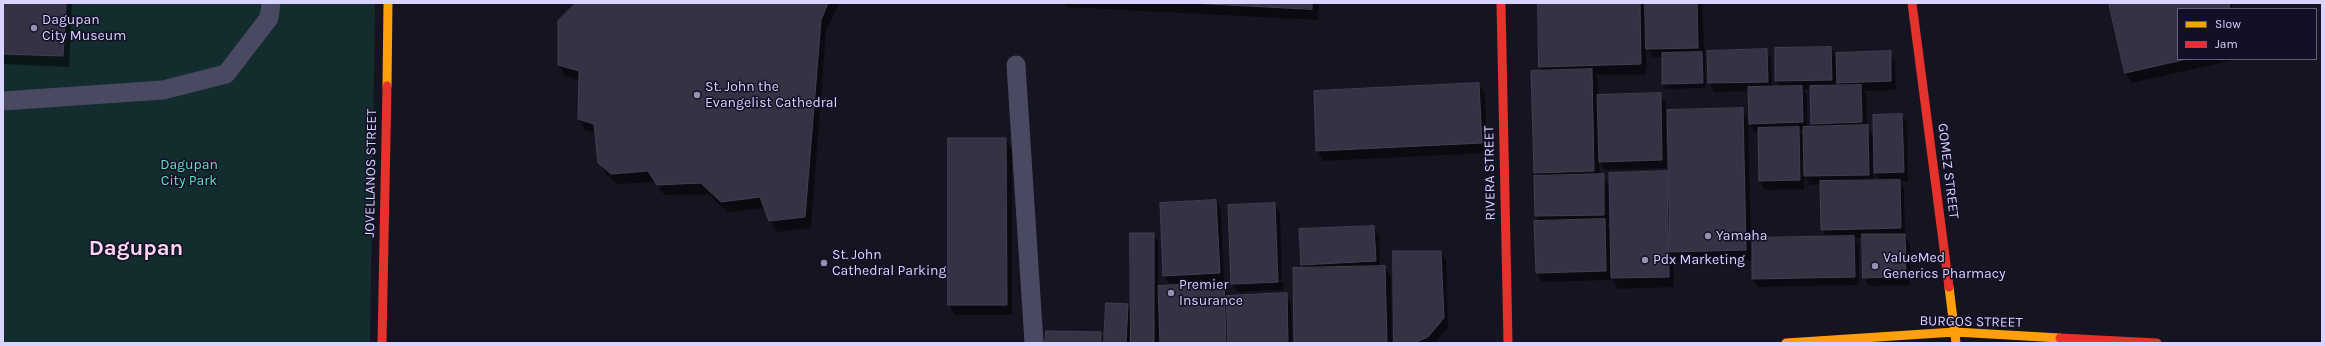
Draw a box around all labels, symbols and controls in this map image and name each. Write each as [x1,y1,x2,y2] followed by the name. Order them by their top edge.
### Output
[2177,8,2317,60] legend
[42,12,126,44] place label: Dagupan City Museum
[2215,17,2241,31] text: Slow
[29,23,39,33] marker: Dagupan City Museum
[2215,37,2238,51] text: Jam
[705,79,837,112] place label: St. John the Evangelist Cathedral
[692,90,702,100] marker: St. John the Evangelist Cathedral
[361,109,381,237] street label: JOVELLANOS STREET
[1934,122,1962,220] street label: GOMEZ STREET
[1481,125,1499,221] street label: RIVERA STREET
[160,157,218,190] park label: Dagupan City Park
[1716,228,1767,244] place label: Yamaha
[1703,231,1713,241] marker: Yamaha
[89,236,183,262] district label: Dagupan
[832,247,946,280] place label: St. John Cathedral Parking
[1883,250,2005,282] place label: ValueMed Generics Pharmacy
[1653,252,1745,268] place label: Pdx Marketing
[1640,255,1650,265] marker: Pdx Marketing
[819,258,829,268] marker: St. John Cathedral Parking
[1870,261,1880,271] marker: ValueMed Generics Pharmacy
[1179,277,1243,310] place label: Premier Insurance
[1166,288,1176,298] marker: Premier Insurance
[1919,313,2023,331] street label: BURGOS STREET

